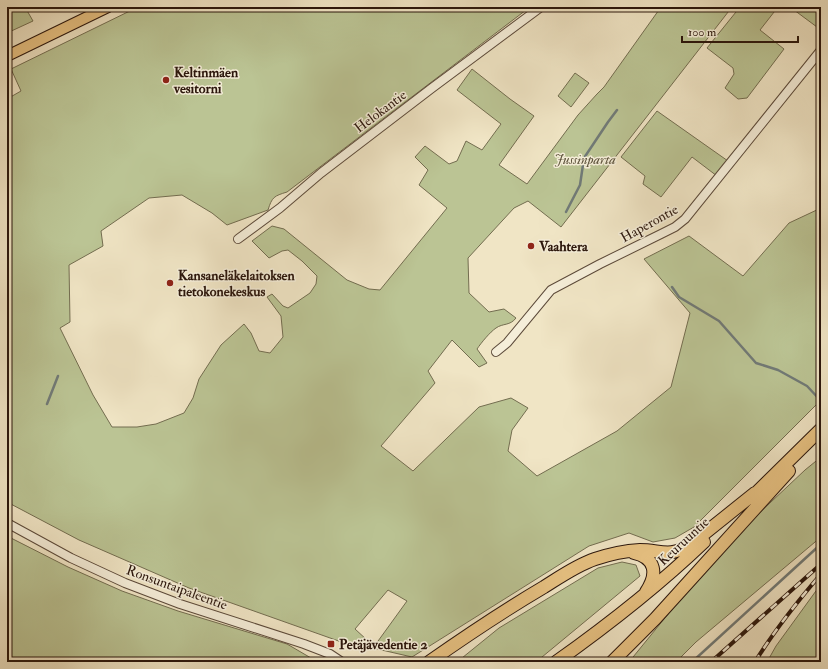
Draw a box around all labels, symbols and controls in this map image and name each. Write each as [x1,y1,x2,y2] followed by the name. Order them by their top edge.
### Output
[682,18,798,44] scale bar
[688,25,717,40] text: 100 m
[173,64,239,97] place label: Keltinmäen vesitorni
[161,75,171,85] marker: Keltinmäen vesitorni
[351,86,410,137] street label: Helokantie
[554,151,616,168] park label: Jussinparta
[617,201,682,247] street label: Haperontie
[538,238,589,255] place label: Vaahtera
[526,241,536,251] marker: Vaahtera
[178,267,295,300] place label: Kansaneläkelaitoksen tietokonekeskus
[165,278,175,288] marker: Kansaneläkelaitoksen tietokonekeskus
[654,513,712,569] street label: Keuruuntie
[124,561,230,615] street label: Ronsuntaipaleentie
[339,636,428,653] place label: Petäjävedentie 2
[326,639,336,649] marker: Petäjävedentie 2

